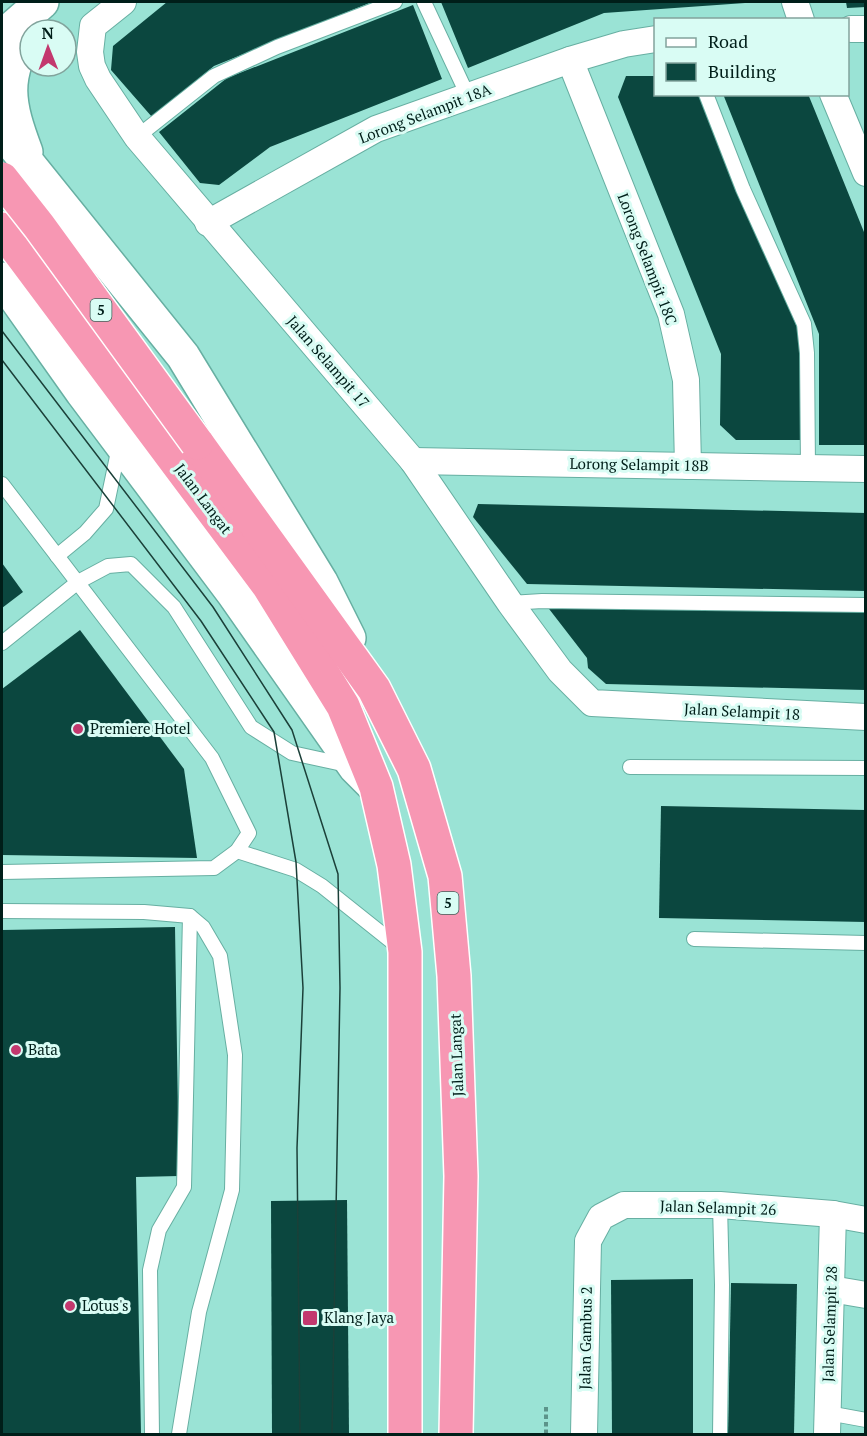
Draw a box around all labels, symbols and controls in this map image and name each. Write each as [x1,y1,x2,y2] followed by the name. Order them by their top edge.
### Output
[18,18,78,78] north arrow
[654,18,849,96] legend
[41,22,54,44] text: N
[708,29,748,53] text: Road
[708,59,776,83] text: Building
[356,78,494,148] street label: Lorong Selampit 18A
[614,190,682,327] street label: Lorong Selampit 18C
[90,299,112,321] road number: 5
[283,311,374,412] street label: Jalan Selampit 17
[569,453,709,475] street label: Lorong Selampit 18B
[171,459,237,538] street label: Jalan Langat
[684,698,801,724] street label: Jalan Selampit 18
[90,718,191,738] place label: Premiere Hotel
[71,722,85,736] marker: Premiere Hotel
[438,892,458,914] road number: 5
[445,1013,467,1097] street label: Jalan Langat
[28,1039,58,1059] place label: Bata
[9,1043,23,1057] marker: Bata
[660,1195,776,1219] street label: Jalan Selampit 26
[817,1266,841,1382] street label: Jalan Selampit 28
[574,1286,596,1390] street label: Jalan Gambus 2
[82,1295,128,1315] place label: Lotus's
[63,1299,77,1313] marker: Lotus's
[324,1307,394,1327] place label: Klang Jaya
[301,1309,319,1327] marker: Klang Jaya

